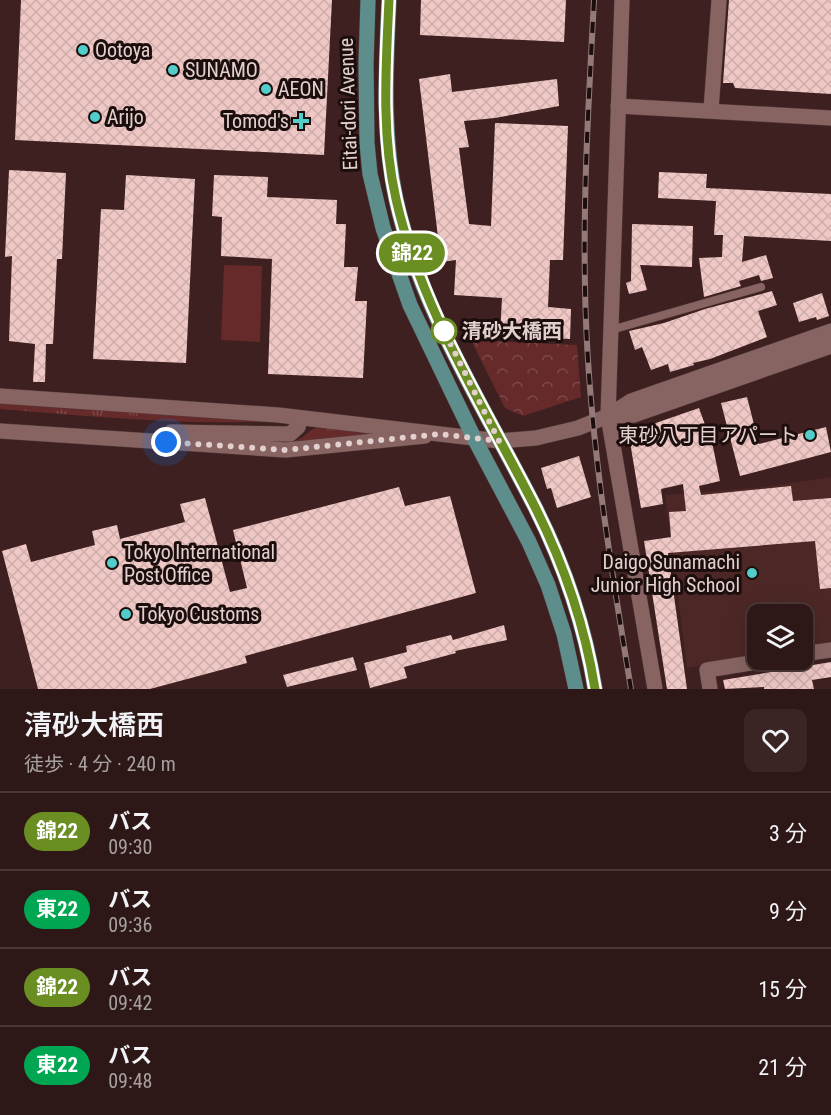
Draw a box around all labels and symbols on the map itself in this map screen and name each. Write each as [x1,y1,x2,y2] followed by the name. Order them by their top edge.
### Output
[334,37,362,171] street label: Eitai-dori Avenue
[95,38,150,62] place label: Ootoya
[76,43,90,57] marker: Ootoya
[185,58,258,82] place label: SUNAMO
[166,63,180,77] marker: SUNAMO
[278,77,324,101] place label: AEON
[259,82,273,96] marker: AEON
[107,105,144,129] place label: Arijo
[223,109,289,133] place label: Tomod's
[88,110,102,124] marker: Arijo
[294,114,308,128] marker: Tomod's
[378,234,446,272] line badge: 錦22
[431,318,457,344] marker: 清砂大橋西
[462,319,562,343] place label: 清砂大橋西
[618,423,798,447] place label: 東砂八丁目アパート
[151,427,181,457] your location
[803,428,817,442] marker: 東砂八丁目アパート
[124,540,275,587] place label: Tokyo International Post Office
[591,550,740,597] place label: Daigo Sunamachi Junior High School
[105,556,119,570] marker: Tokyo International Post Office
[745,566,759,580] marker: Daigo Sunamachi Junior High School
[138,602,259,626] place label: Tokyo Customs
[119,607,133,621] marker: Tokyo Customs

